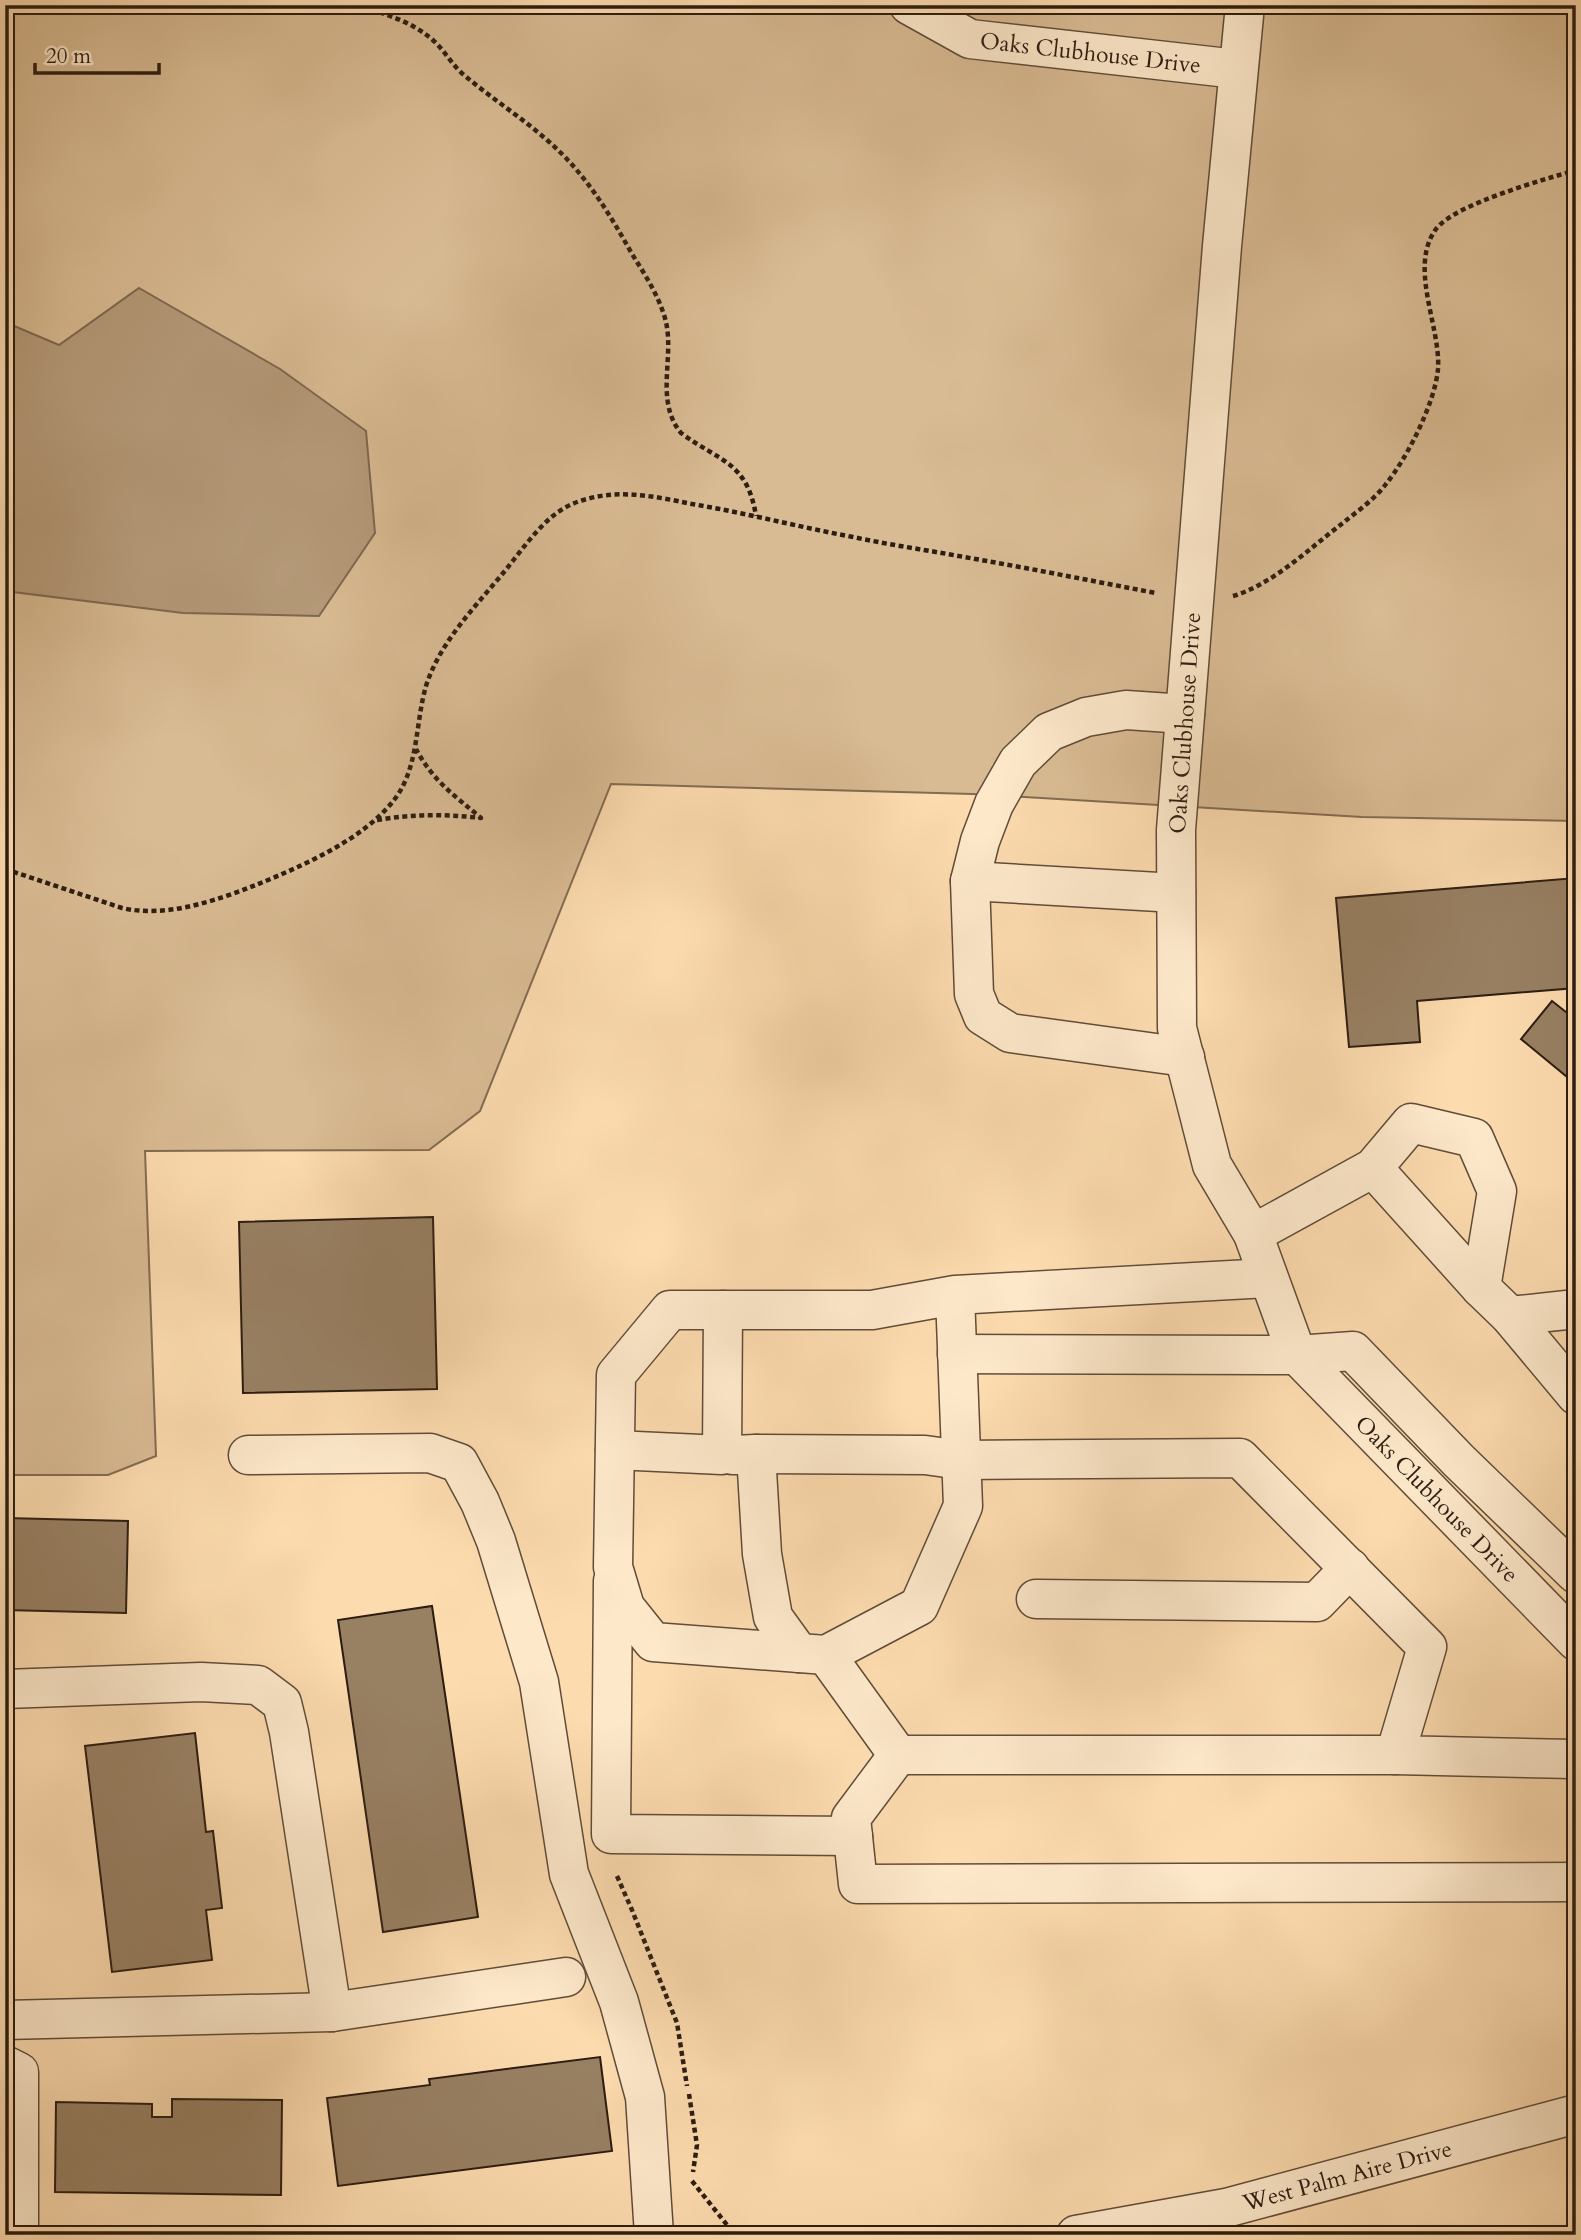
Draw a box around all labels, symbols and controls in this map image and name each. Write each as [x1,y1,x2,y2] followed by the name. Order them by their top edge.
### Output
[978,25,1203,80] street label: Oaks Clubhouse Drive
[35,32,159,76] scale bar
[46,42,91,71] text: 20 m
[1162,611,1208,835] street label: Oaks Clubhouse Drive
[1348,1408,1526,1589] street label: Oaks Clubhouse Drive
[1238,2132,1455,2219] street label: West Palm Aire Drive

